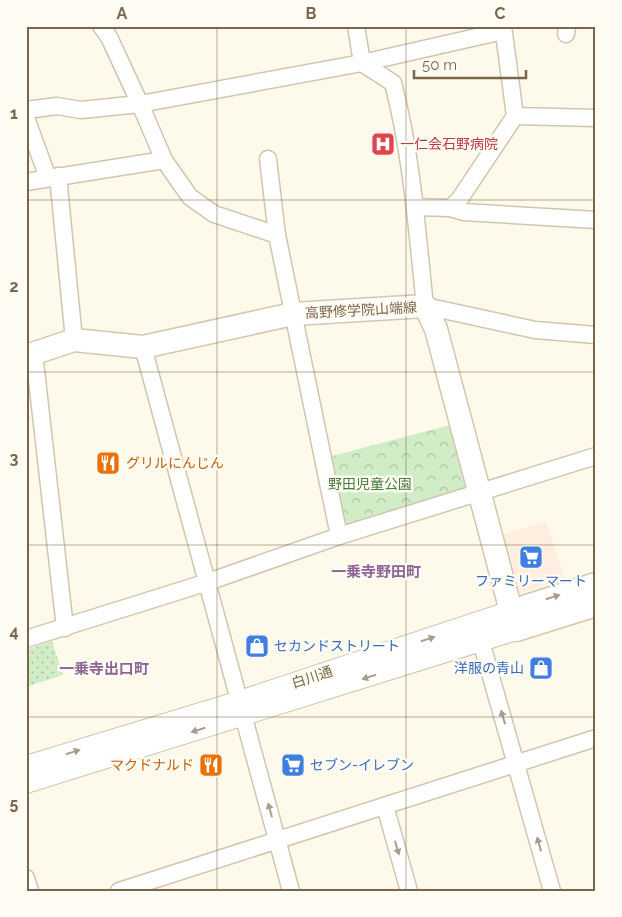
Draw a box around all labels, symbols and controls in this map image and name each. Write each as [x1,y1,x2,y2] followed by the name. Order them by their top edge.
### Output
[117,4,128,23] text: A
[306,4,317,23] text: B
[495,4,506,23] text: C
[414,48,527,80] scale bar
[422,56,457,74] text: 50 m
[10,104,18,123] text: 1
[370,131,396,157] hospital icon: 一仁会石野病院
[400,136,498,152] place label: 一仁会石野病院
[9,277,19,296] text: 2
[305,299,417,321] street label: 高野修学院山端線
[10,449,19,468] text: 3
[95,450,121,476] restaurant icon: グリルにんじん
[126,455,224,471] place label: グリルにんじん
[328,476,412,492] park label: 野田児童公園
[518,544,544,570] supermarket icon: ファミリーマート
[331,563,421,581] district label: 一乗寺野田町
[475,573,587,589] place label: ファミリーマート
[546,593,561,601] one-way arrow
[9,622,19,641] text: 4
[244,633,270,659] shop icon: セカンドストリート
[420,635,435,642] one-way arrow
[274,638,400,654] place label: セカンドストリート
[528,655,554,681] shop icon: 洋服の青山
[59,660,149,678] district label: 一乗寺出口町
[454,660,524,676] place label: 洋服の青山
[290,663,334,691] street label: 白川通
[362,673,377,681] one-way arrow
[498,709,506,724] one-way arrow
[190,727,205,735] one-way arrow
[66,747,81,755] one-way arrow
[198,752,224,778] restaurant icon: マクドナルド
[280,752,306,778] supermarket icon: セブン-イレブン
[110,757,194,773] place label: マクドナルド
[310,757,414,773] place label: セブン-イレブン
[10,794,19,813] text: 5
[266,802,274,817] one-way arrow
[534,836,542,851] one-way arrow
[393,841,401,856] one-way arrow

